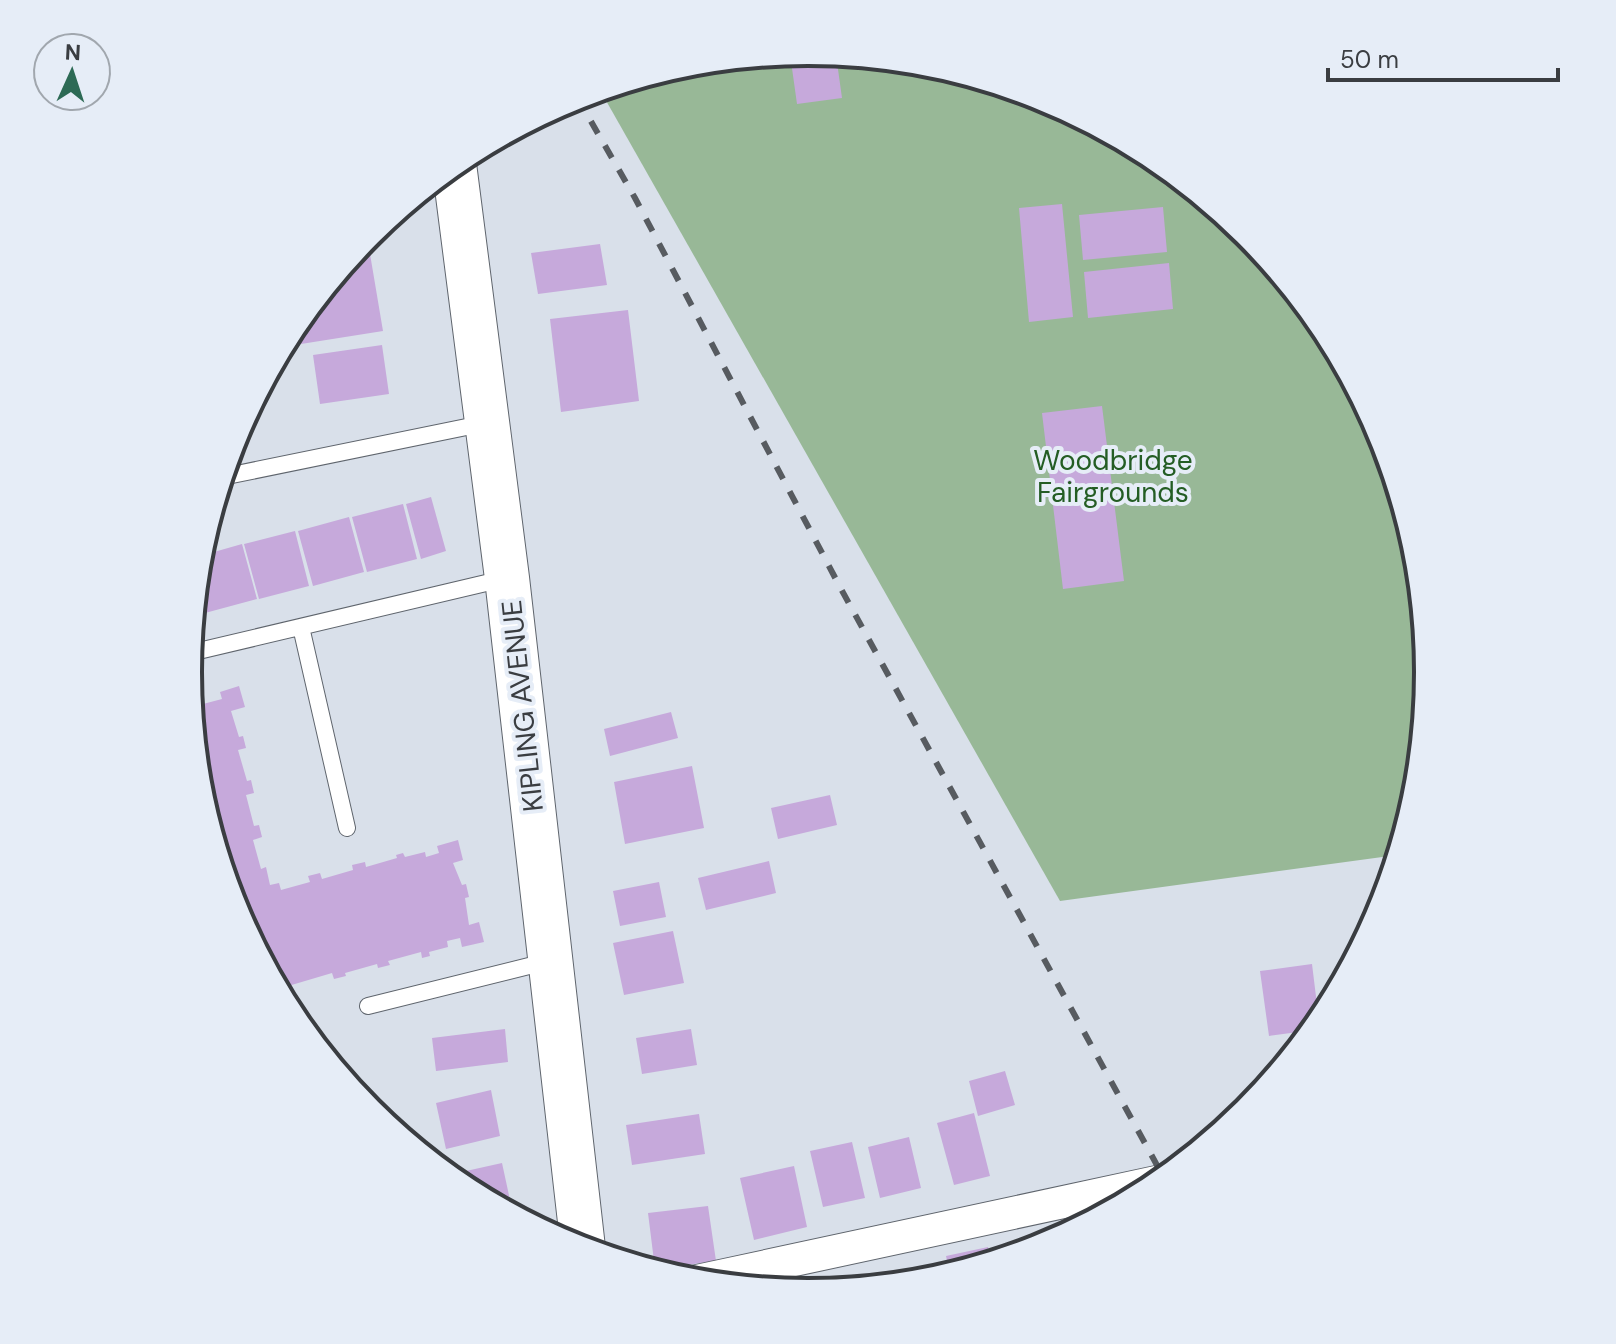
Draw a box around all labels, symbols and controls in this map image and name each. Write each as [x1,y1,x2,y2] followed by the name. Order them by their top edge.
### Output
[32,32,112,112] north arrow
[1328,32,1558,82] scale bar
[64,38,82,67] text: N
[1340,44,1399,75] text: 50 m
[1033,442,1193,511] park label: Woodbridge Fairgrounds
[493,598,552,814] street label: KIPLING AVENUE

